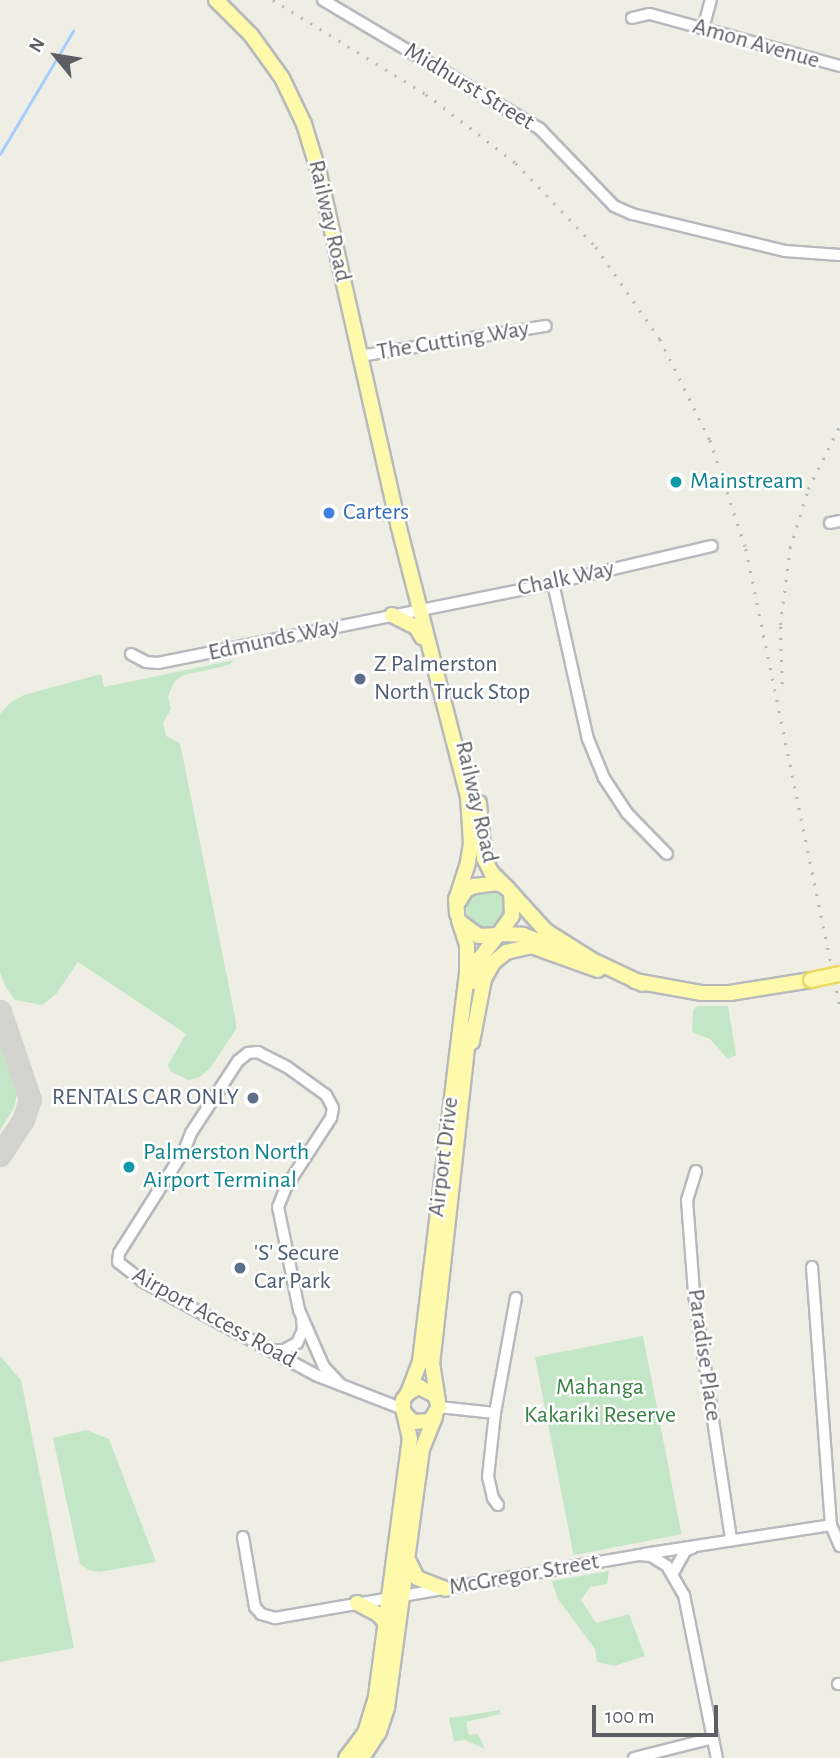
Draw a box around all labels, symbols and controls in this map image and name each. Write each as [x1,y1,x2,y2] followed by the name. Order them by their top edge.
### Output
[689,12,823,76] street label: Amon Avenue
[21,21,91,91] north arrow
[26,35,49,56] text: N
[399,37,539,137] street label: Midhurst Street
[301,157,357,285] street label: Railway Road
[375,315,531,367] street label: The Cutting Way
[690,468,803,496] place label: Mainstream
[668,474,684,490] marker: Mainstream
[343,499,409,527] place label: Carters
[321,505,337,521] marker: Carters
[515,555,617,603] street label: Chalk Way
[206,612,342,668] street label: Edmunds Way
[374,651,530,707] place label: Z Palmerston North Truck Stop
[352,671,368,687] marker: Z Palmerston North Truck Stop
[448,738,504,866] street label: Railway Road
[52,1084,239,1112] place label: RENTALS CAR ONLY
[245,1090,261,1106] marker: RENTALS CAR ONLY
[422,1095,466,1219] street label: Airport Drive
[143,1139,309,1195] place label: Palmerston North Airport Terminal
[121,1159,137,1175] marker: Palmerston North Airport Terminal
[254,1240,339,1296] place label: 'S' Secure Car Park
[232,1260,248,1276] marker: 'S' Secure Car Park
[127,1261,301,1375] street label: Airport Access Road
[680,1287,728,1423] street label: Paradise Place
[524,1374,676,1430] park label: Mahanga Kakariki Reserve
[447,1548,601,1602] street label: McGregor Street
[595,1692,721,1736] scale bar
[605,1706,655,1727] text: 100 m

